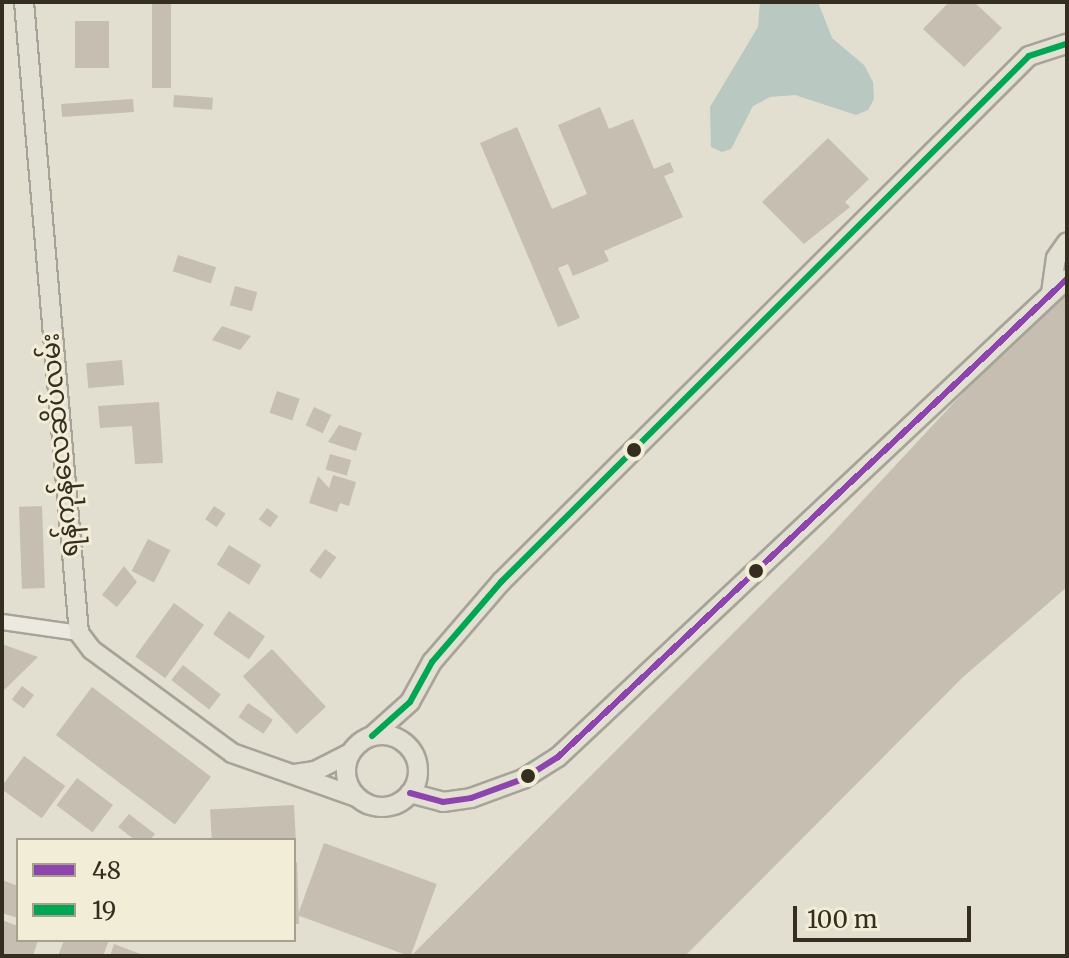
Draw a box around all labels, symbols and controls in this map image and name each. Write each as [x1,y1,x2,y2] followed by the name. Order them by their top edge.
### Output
[34,332,84,558] street label: ရန်ကုန်လေဆိပ်လမ်း
[626,442,642,458] unlabelled marker
[748,563,764,579] unlabelled marker
[520,768,536,784] unlabelled marker
[16,838,296,942] legend
[92,855,121,886] text: 48
[797,890,975,940] scale bar
[92,895,116,926] text: 19
[807,904,877,935] text: 100 m

